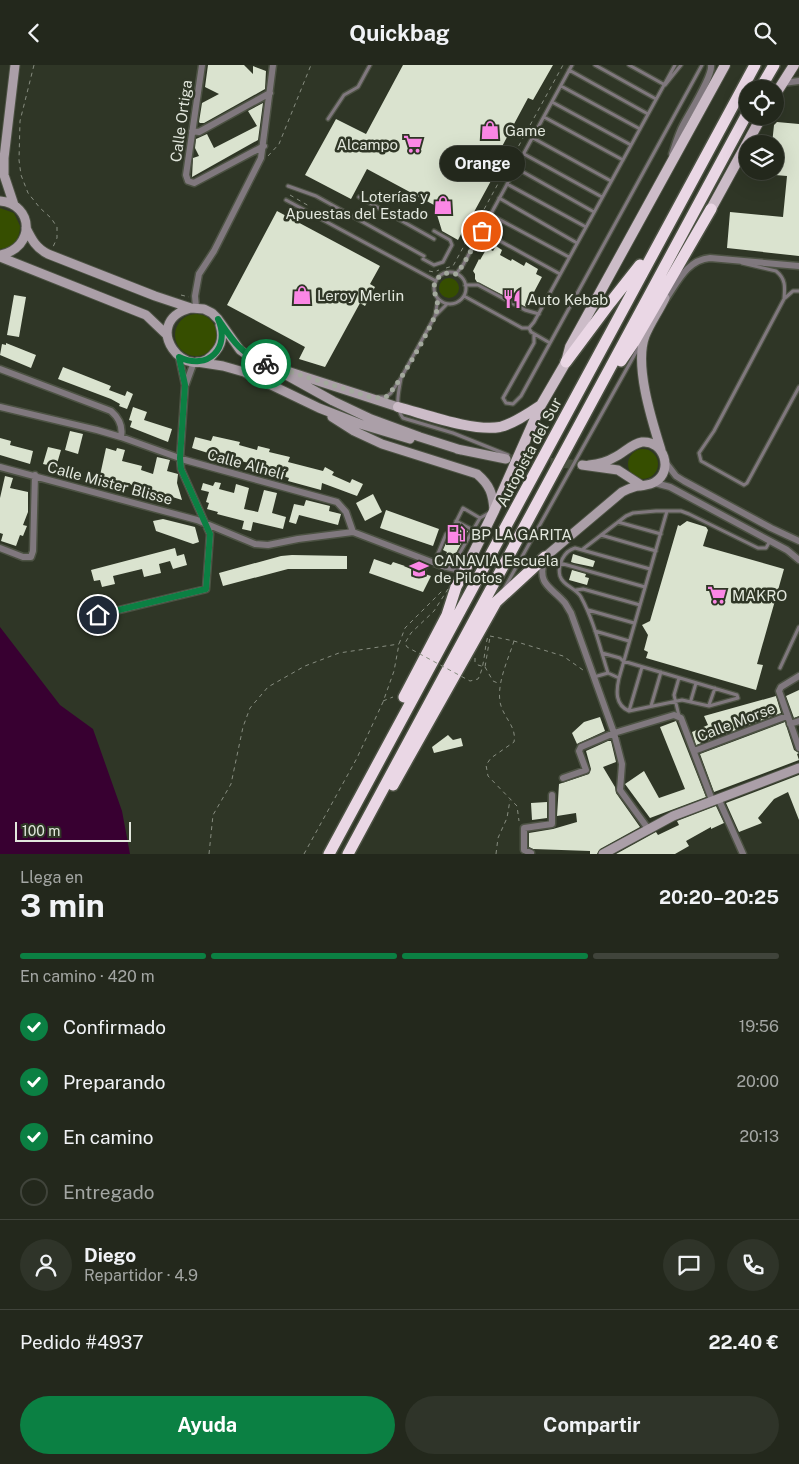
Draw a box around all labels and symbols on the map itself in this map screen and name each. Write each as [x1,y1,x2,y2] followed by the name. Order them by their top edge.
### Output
[167,79,195,163] street label: Calle Ortiga
[479,119,501,141] shop icon: Game
[505,122,546,139] place label: Game
[402,133,424,155] supermarket icon: Alcampo
[336,136,398,153] place label: Alcampo
[440,146,524,181] callout: Orange
[285,188,428,222] place label: Loterías y Apuestas del Estado
[432,194,454,216] shop icon: Loterías y Apuestas del Estado
[461,210,503,252] pin
[291,284,313,306] shop icon: Leroy Merlin
[317,287,404,304] place label: Leroy Merlin
[501,288,523,310] restaurant icon: Auto Kebab
[527,291,608,308] place label: Auto Kebab
[241,339,291,389] courier
[493,394,565,510] street label: Autopista del Sur
[205,446,287,483] street label: Calle Alhelí
[45,458,175,508] street label: Calle Mister Blisse
[445,523,467,545] fuel station icon: BP LA GARITA
[471,526,572,543] place label: BP LA GARITA
[434,552,559,586] place label: CANAVIA Escuela de Pilotos
[408,558,430,580] school or university icon: CANAVIA Escuela de Pilotos
[706,584,728,606] supermarket icon: MAKRO
[732,587,787,604] place label: MAKRO
[77,594,119,636] pin
[694,699,778,745] street label: Calle Morse
[15,819,131,842] scale bar

